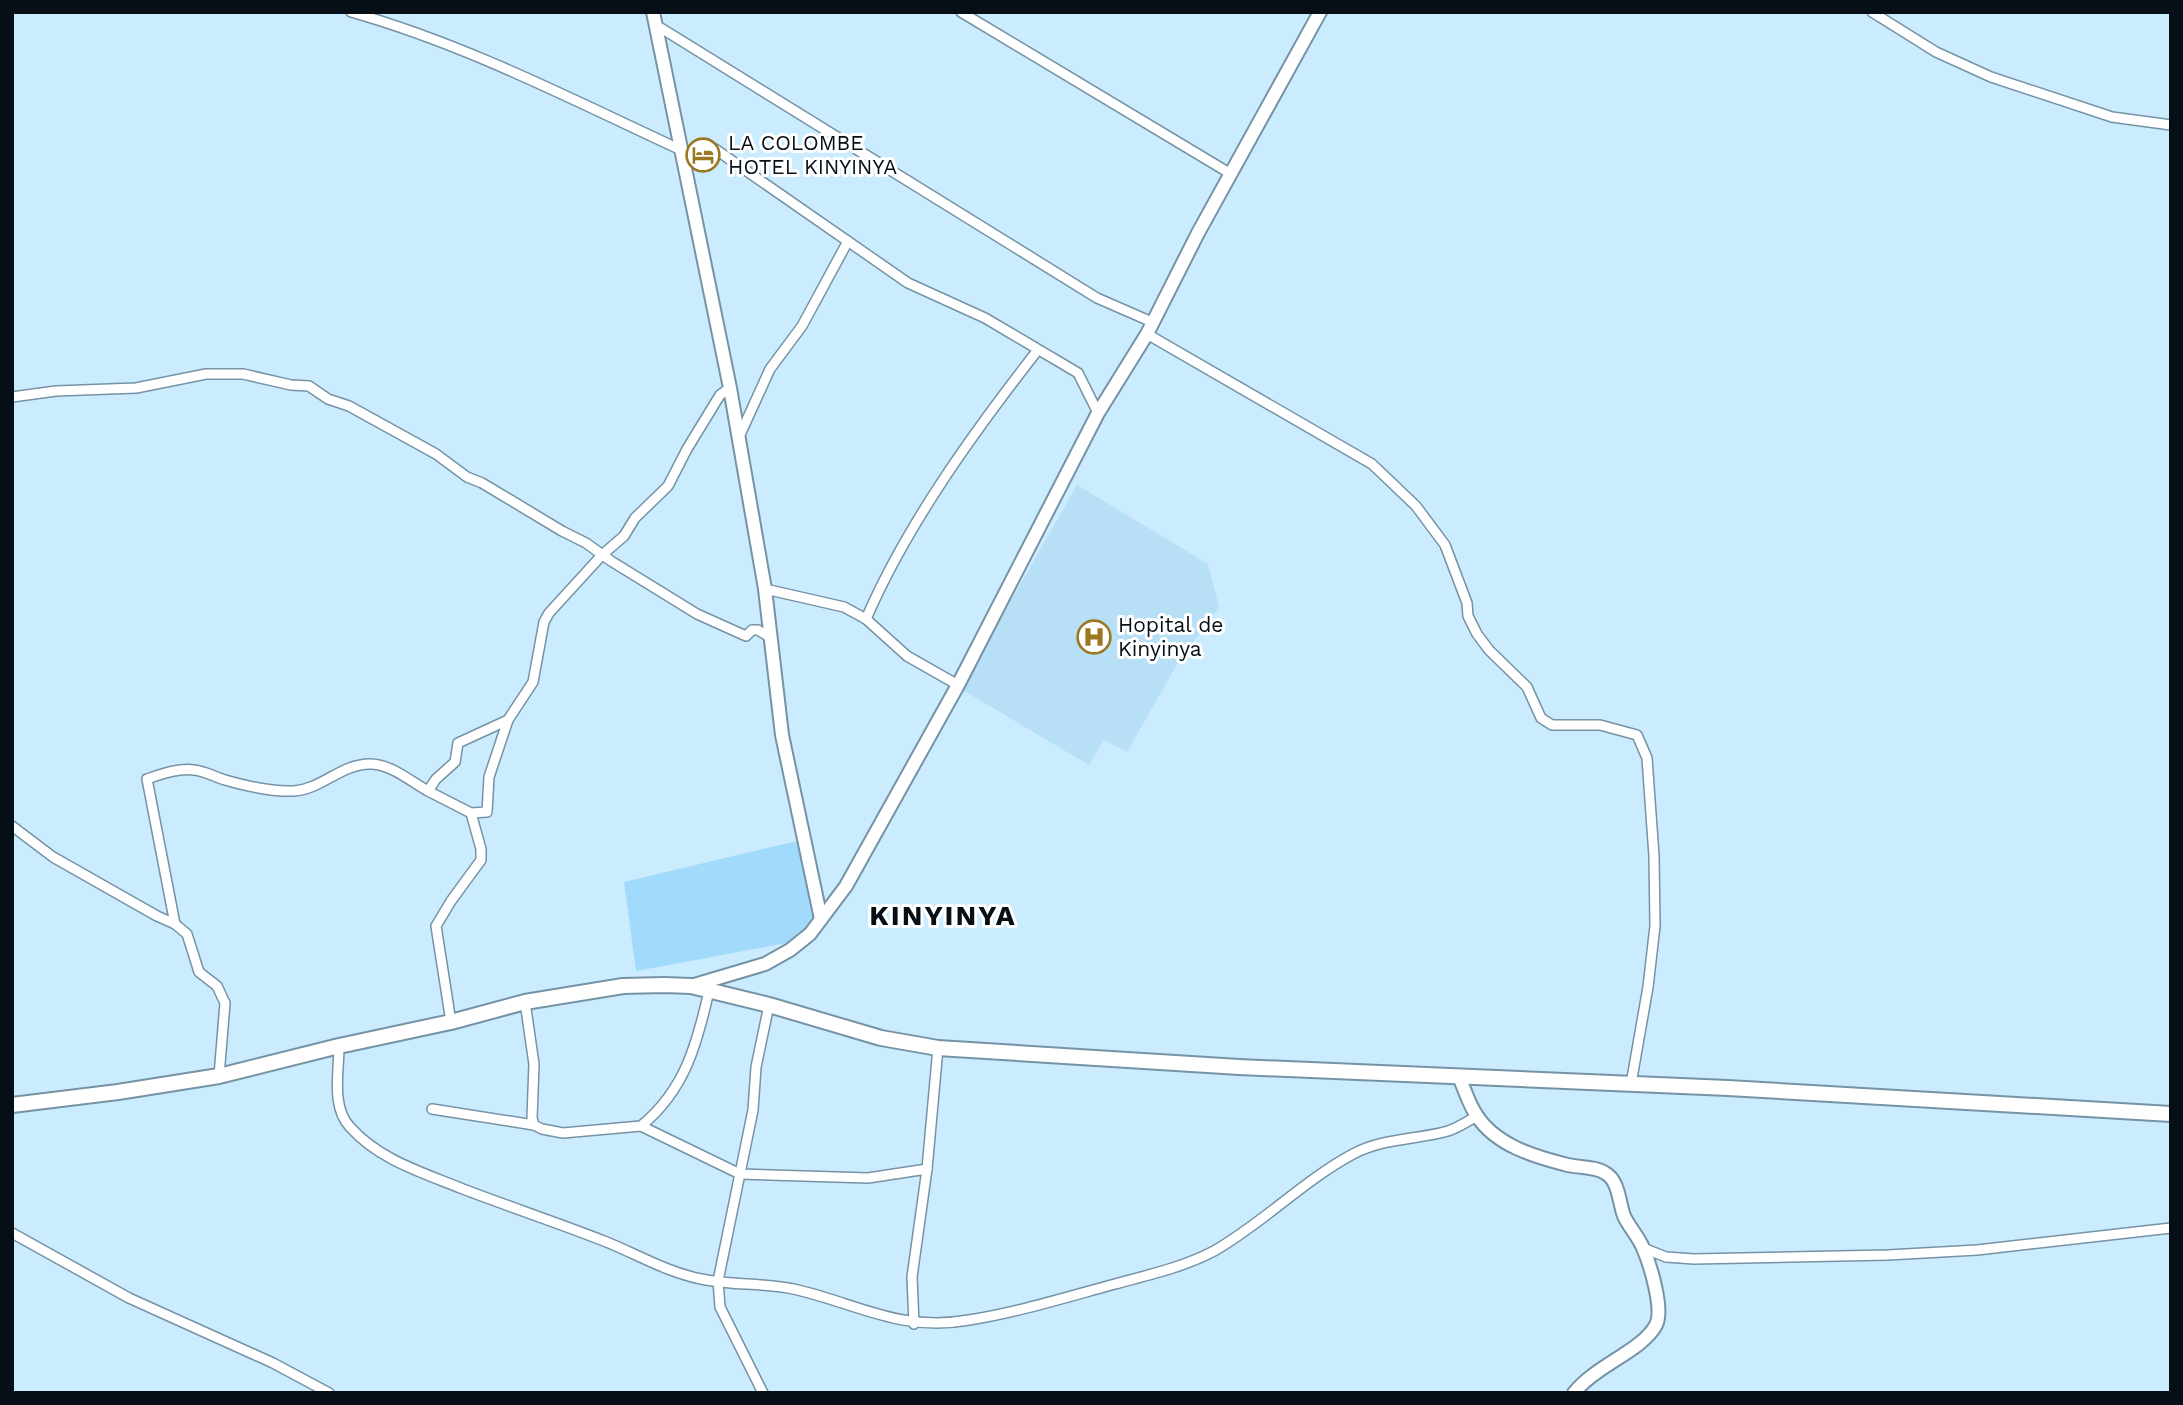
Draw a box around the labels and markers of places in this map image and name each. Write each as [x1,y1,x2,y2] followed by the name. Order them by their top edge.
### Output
[728,130,897,179] place label: LA COLOMBE HOTEL KINYINYA
[684,136,722,174] hotel icon: LA COLOMBE HOTEL KINYINYA
[1118,612,1223,661] place label: Hopital de Kinyinya
[1075,618,1113,656] hospital icon: Hopital de Kinyinya

